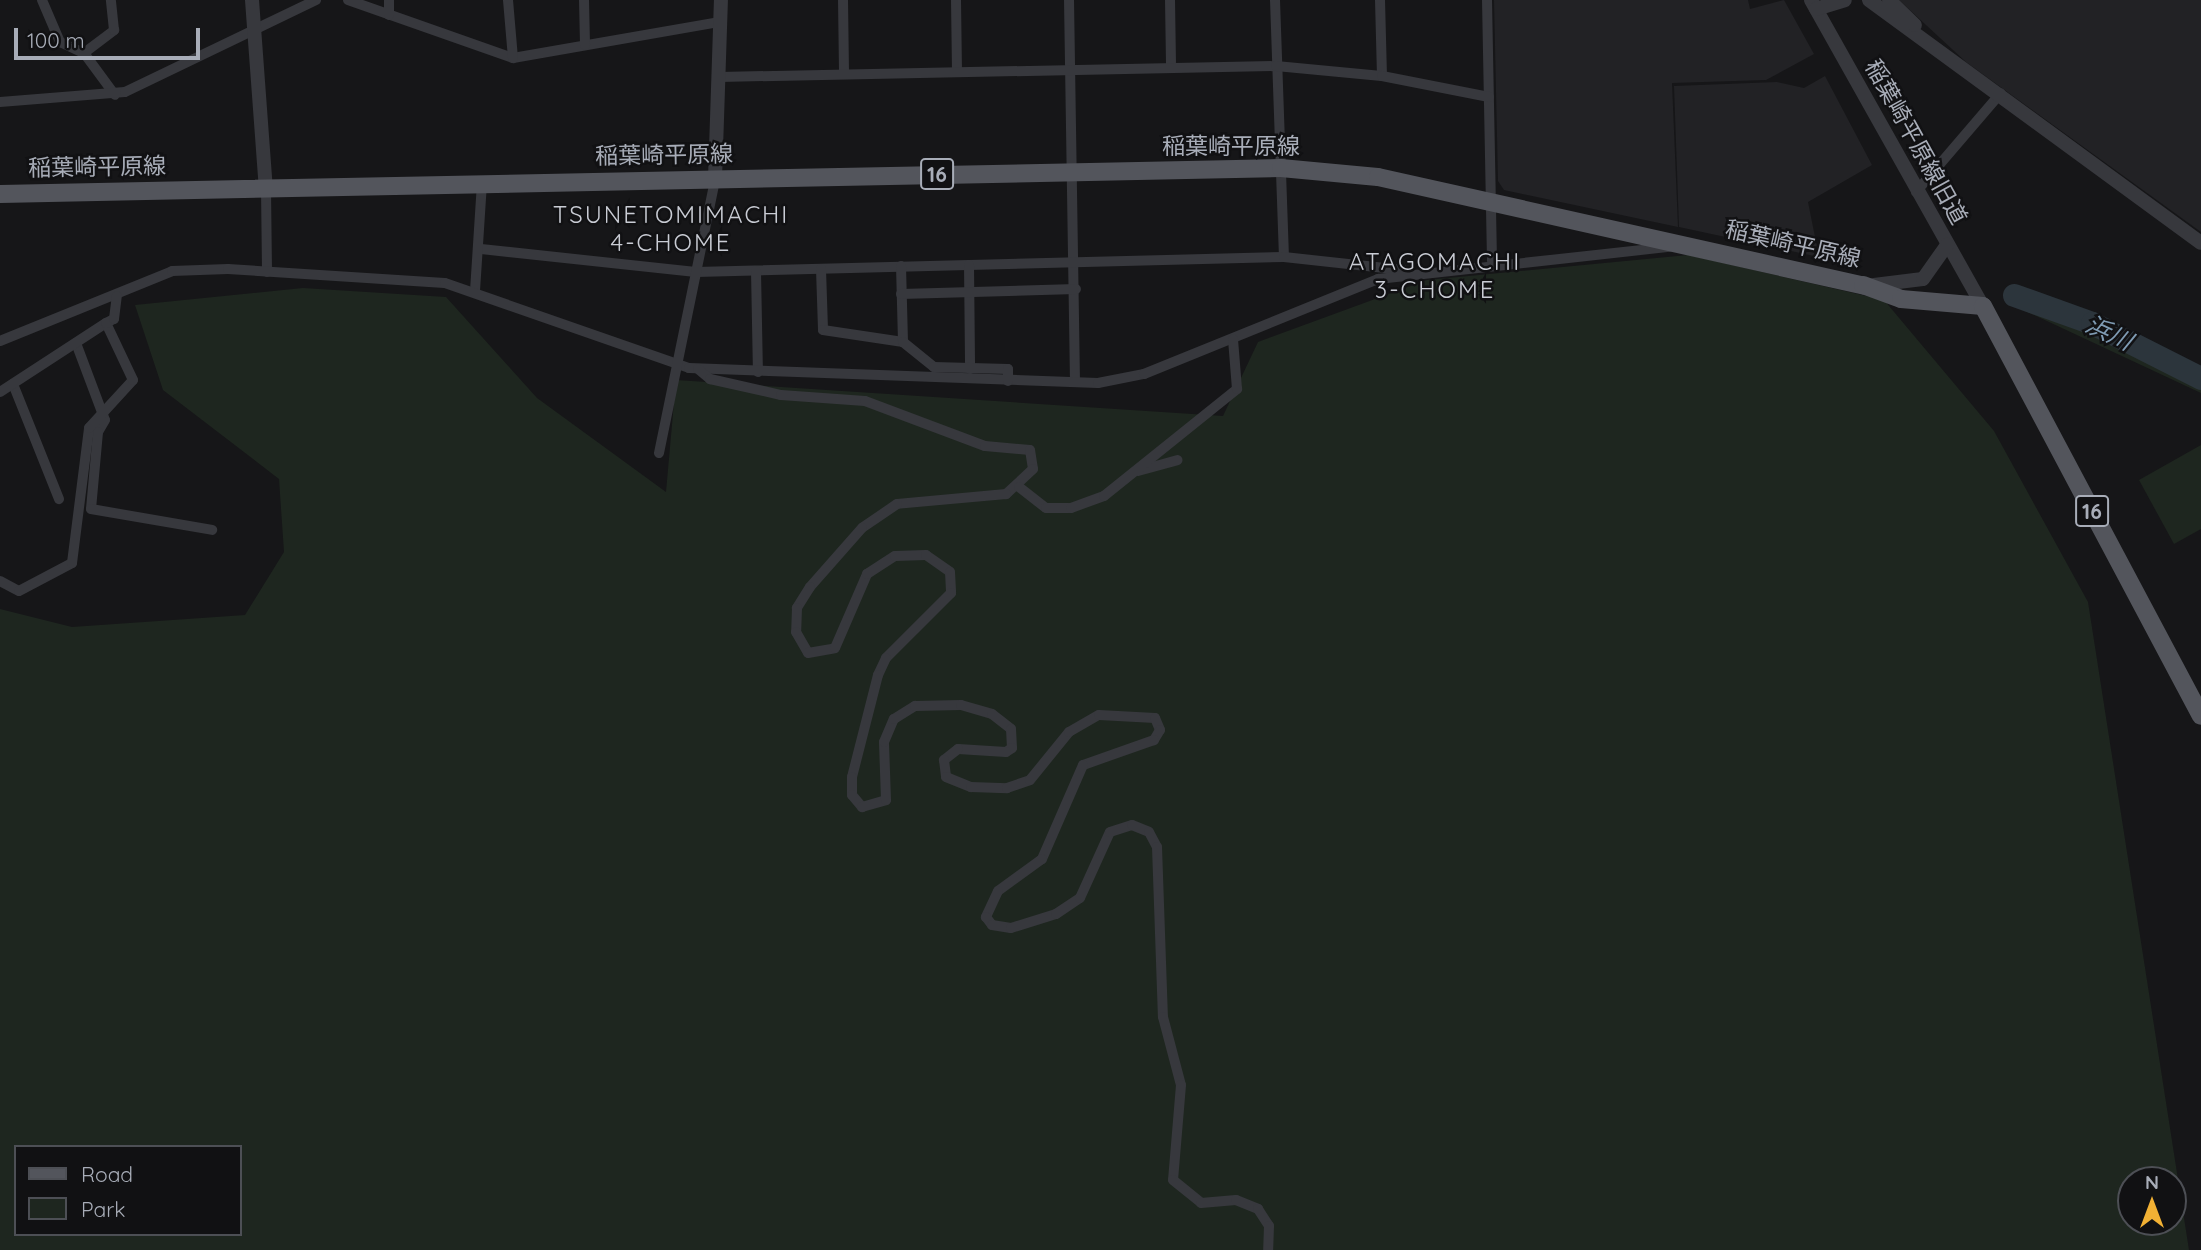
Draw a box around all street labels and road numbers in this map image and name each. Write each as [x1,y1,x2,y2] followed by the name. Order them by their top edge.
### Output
[1859,55,1973,229] street label: 稲葉崎平原線旧道
[1162,132,1300,160] street label: 稲葉崎平原線
[595,140,733,170] street label: 稲葉崎平原線
[28,152,166,182] street label: 稲葉崎平原線
[920,156,954,192] road number: 16
[1723,215,1863,273] street label: 稲葉崎平原線
[2074,494,2110,528] road number: 16

